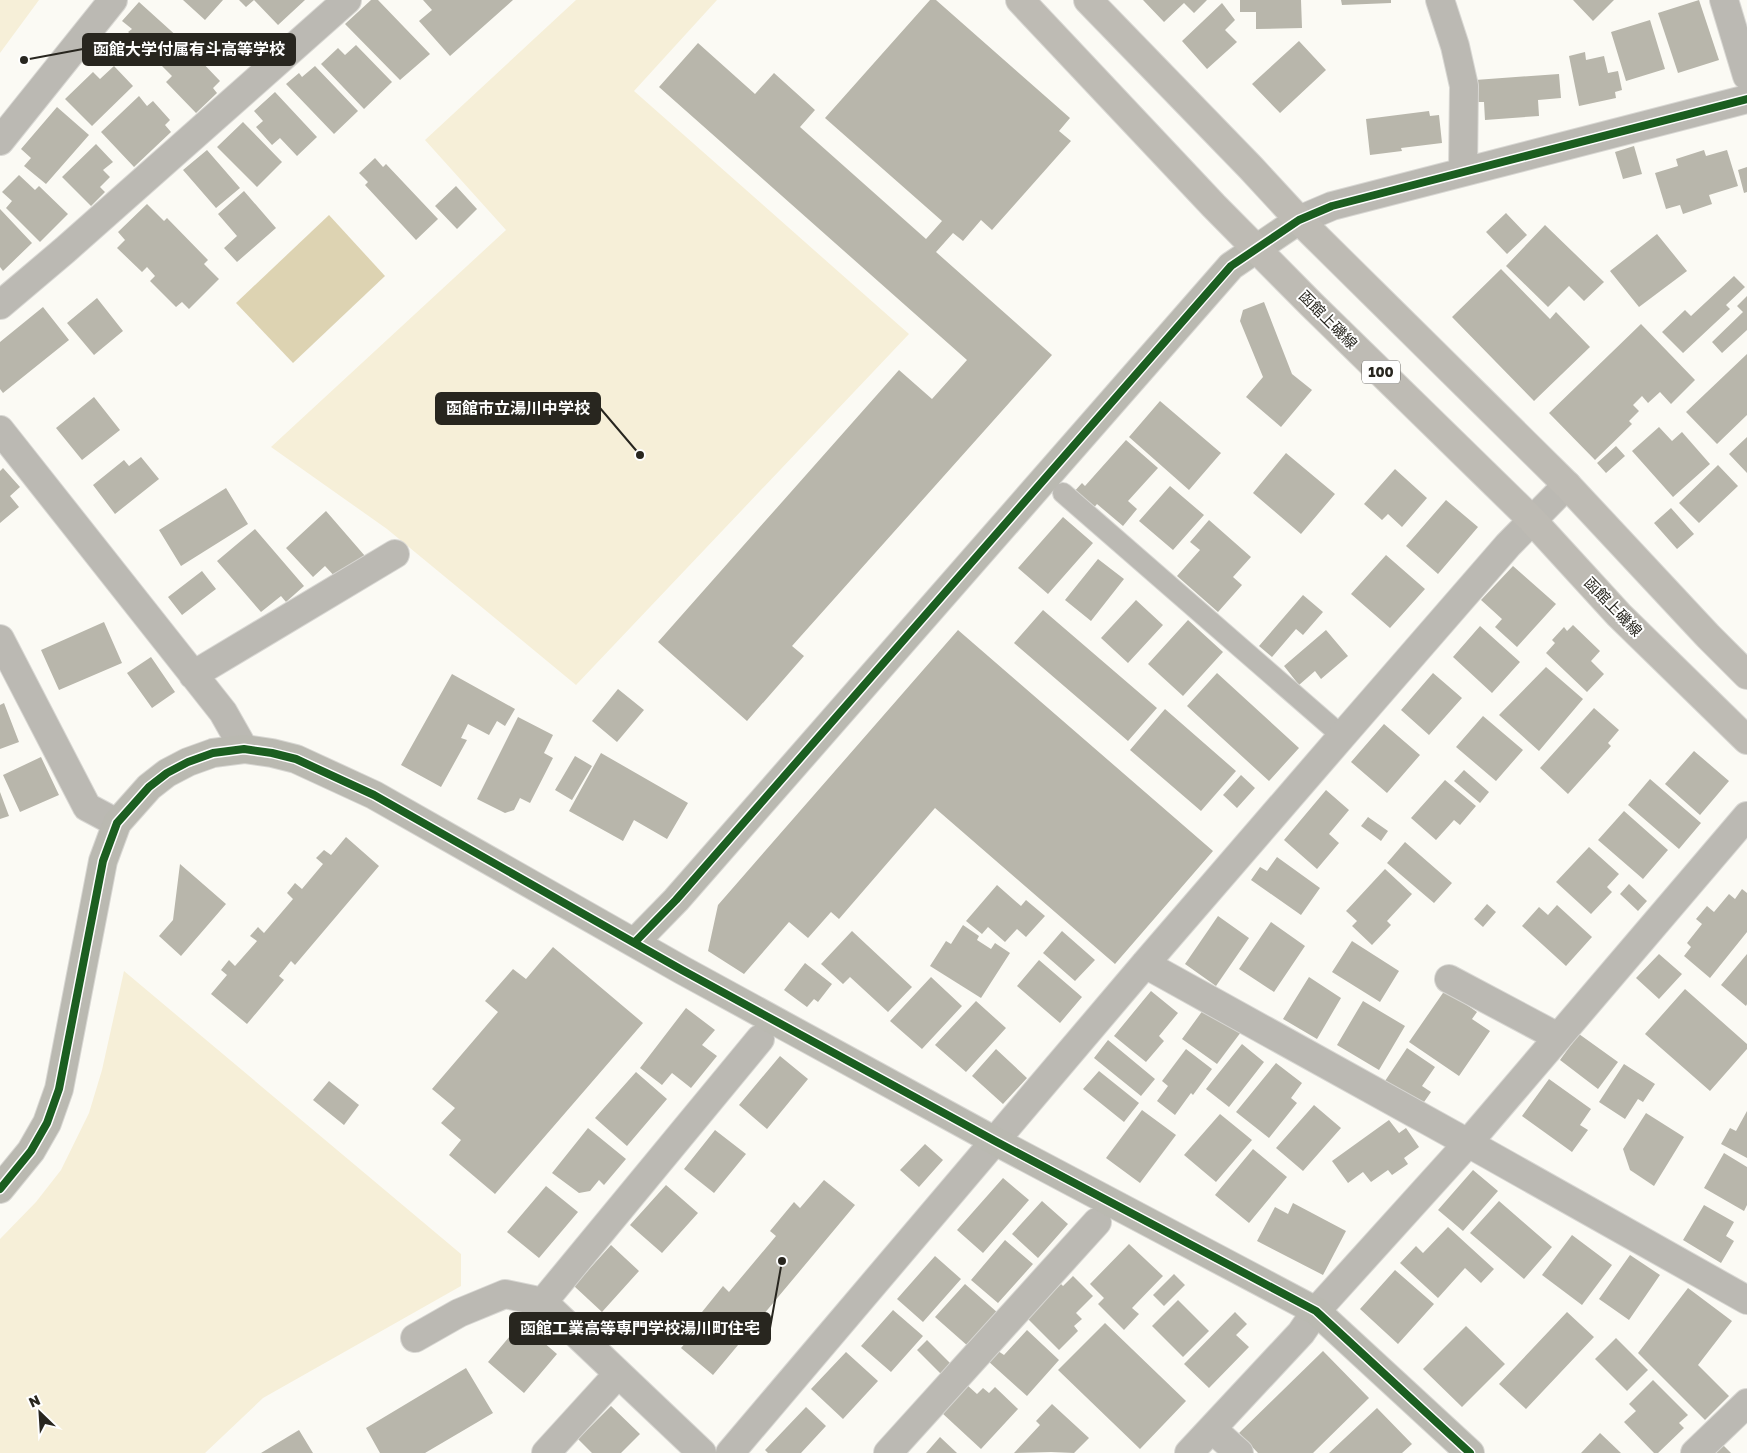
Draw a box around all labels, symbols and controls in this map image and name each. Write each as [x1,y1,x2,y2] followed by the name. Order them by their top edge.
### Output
[83,34,295,65] callout: 函館大学付属有斗高等学校
[93,39,285,59] text: 函館大学付属有斗高等学校
[1296,286,1362,352] street label: 函館上磯線
[1362,361,1400,384] road number: 100
[436,393,600,424] callout: 函館市立湯川中学校
[446,398,590,418] text: 函館市立湯川中学校
[1581,573,1646,640] street label: 函館上磯線
[510,1313,770,1344] callout: 函館工業高等専門学校湯川町住宅
[520,1318,760,1338] text: 函館工業高等専門学校湯川町住宅
[15,1388,65,1438] north arrow
[26,1391,43,1411] text: N

